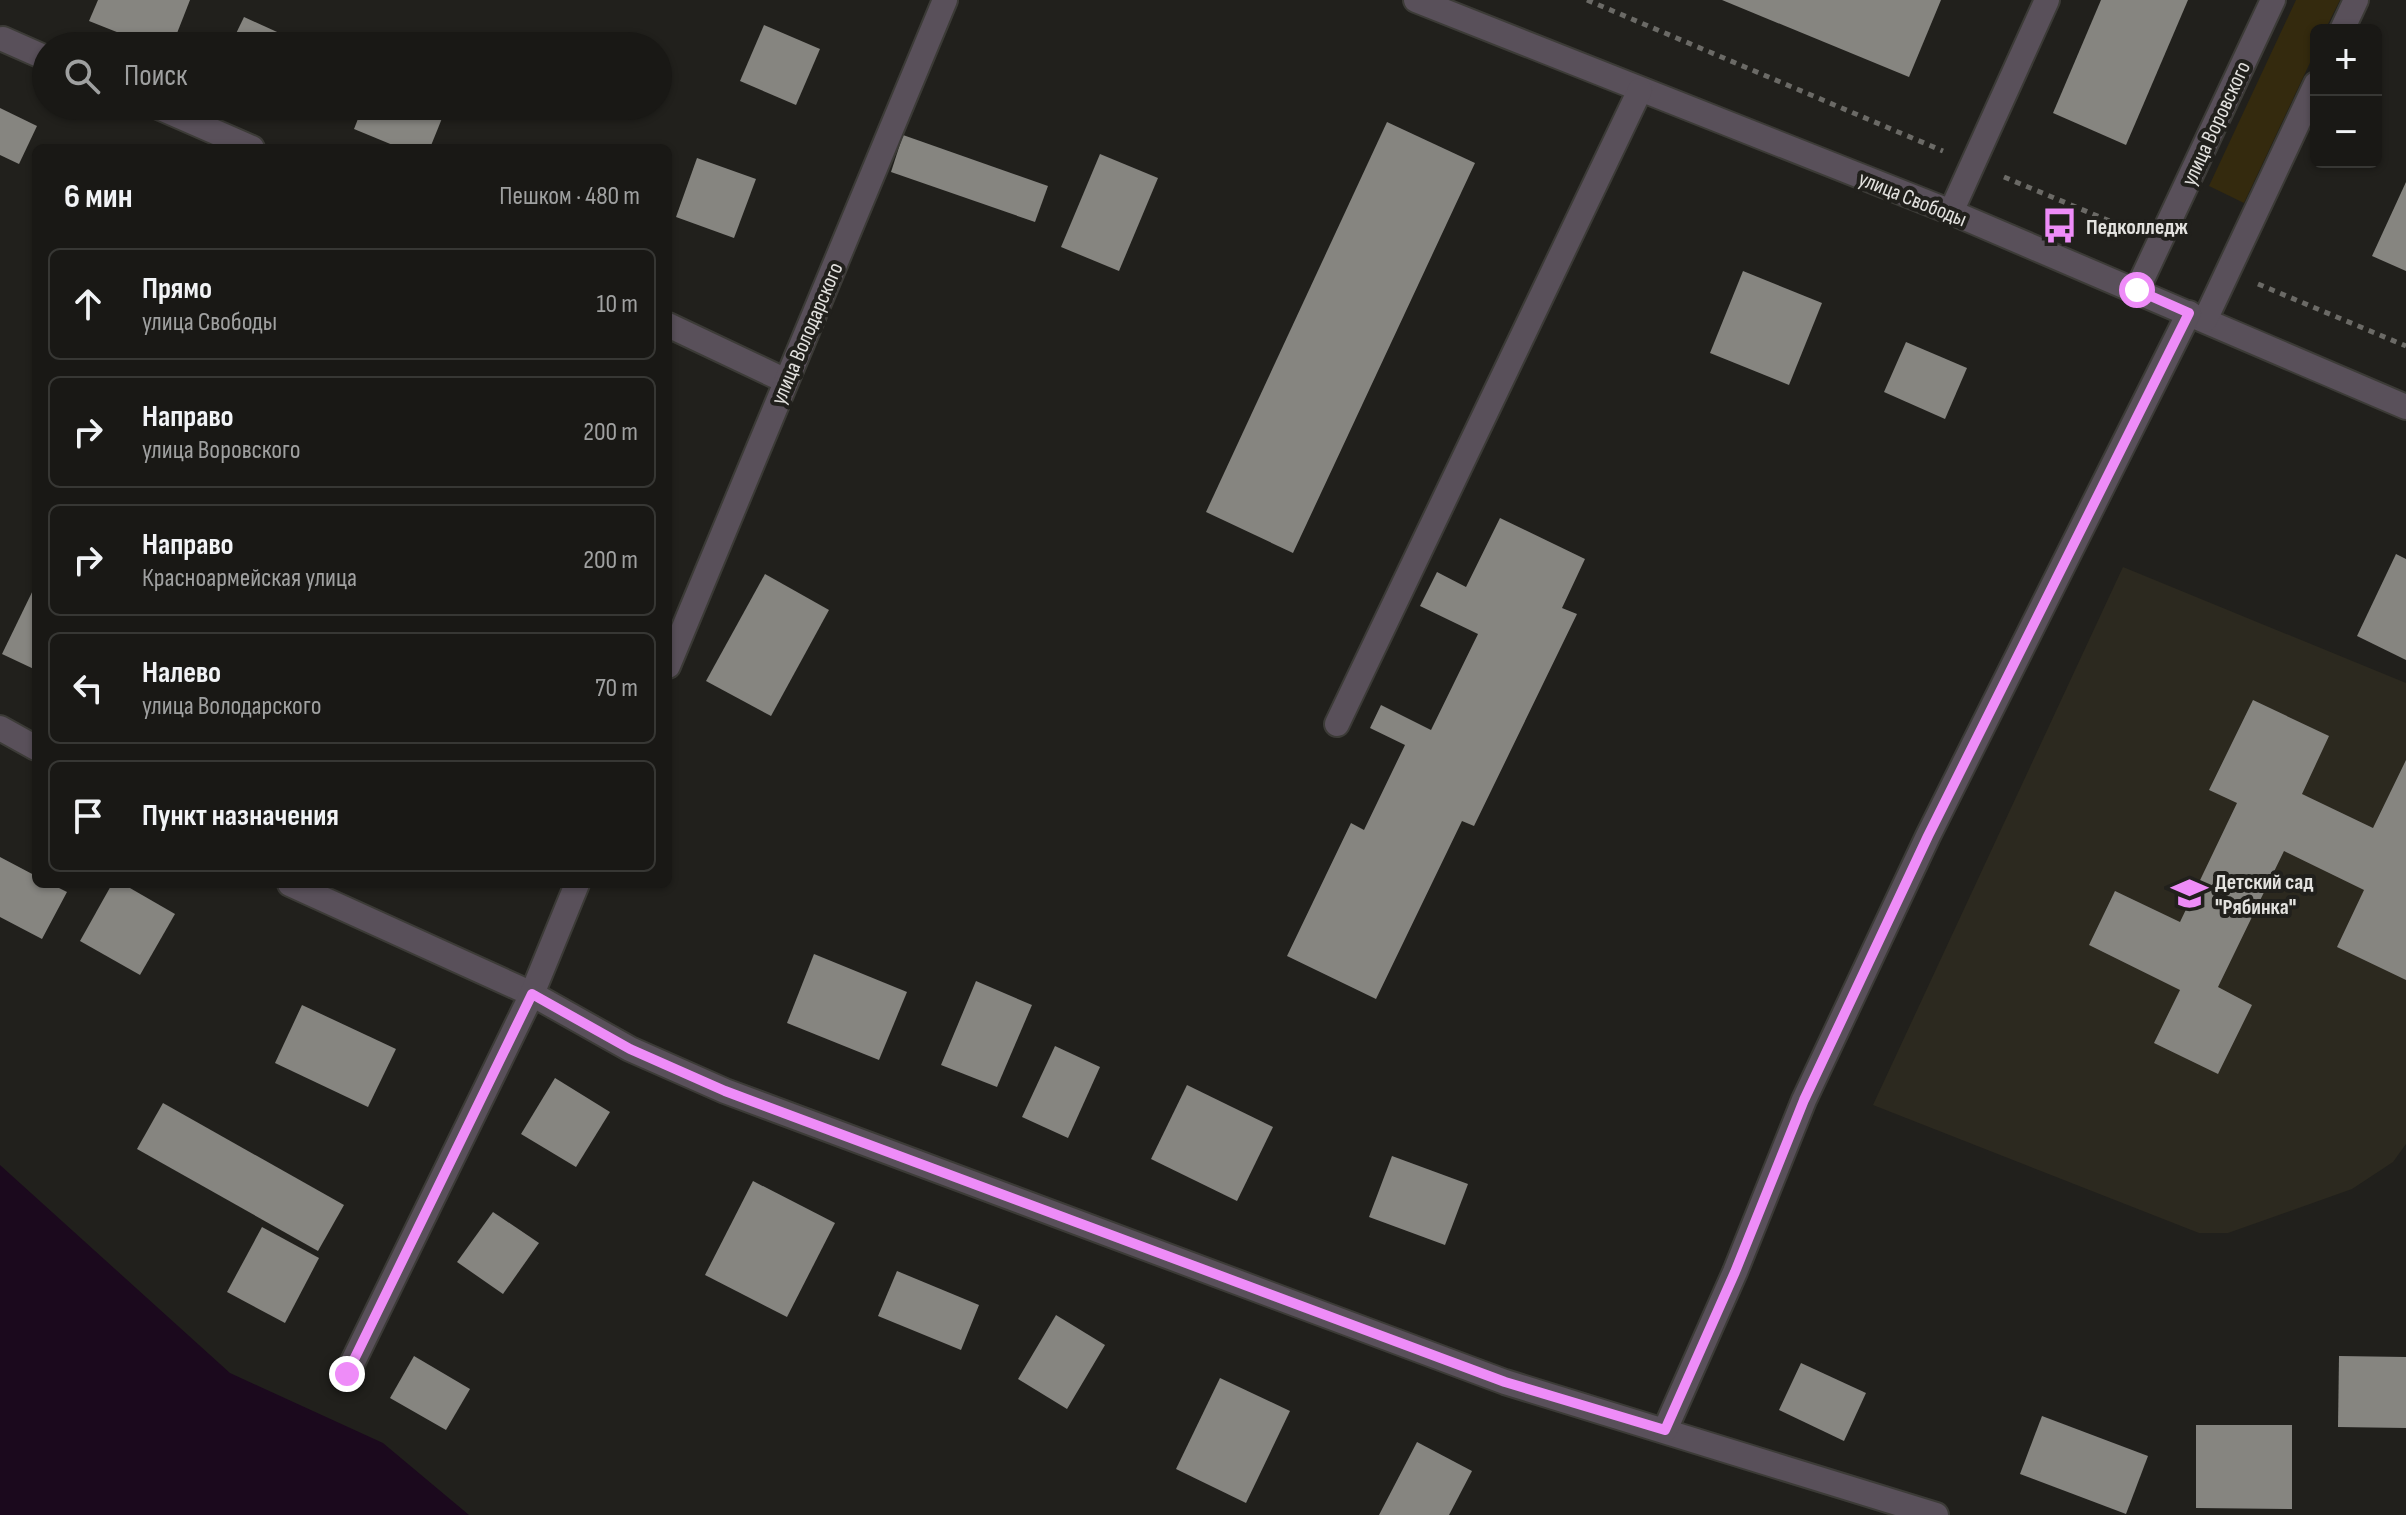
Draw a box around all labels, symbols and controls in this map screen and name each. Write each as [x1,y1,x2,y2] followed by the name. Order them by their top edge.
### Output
[2310,24,2382,168] map controls
[2310,24,2382,96] button: +
[32,32,672,120] search box
[60,54,104,98] icon: search
[2176,57,2257,190] street label: улица Воровского
[124,58,187,94] text: Поиск
[2310,96,2382,168] button: −
[1854,165,1970,233] street label: улица Свободы
[64,176,133,217] text: 6 мин
[499,181,640,212] text: Пешком · 480 m
[2041,207,2079,245] bus stop icon: Педколледж
[2086,214,2189,241] place label: Педколледж
[765,258,849,409] street label: улица Володарского
[142,271,212,307] text: Прямо
[2119,272,2155,308] route start
[66,282,110,326] icon: ahead
[596,289,638,320] text: 10 m
[142,307,277,338] text: улица Свободы
[142,399,234,435] text: Направо
[66,410,110,454] icon: right
[583,417,638,448] text: 200 m
[142,435,301,466] text: улица Воровского
[142,527,234,563] text: Направо
[66,538,110,582] icon: right
[583,545,638,576] text: 200 m
[142,563,357,594] text: Красноармейская улица
[142,655,221,691] text: Налево
[66,666,110,710] icon: left
[595,673,638,704] text: 70 m
[142,691,321,722] text: улица Володарского
[66,794,110,838] icon: arrive
[142,798,339,834] text: Пункт назначения
[2215,869,2313,921] place label: Детский сад "Рябинка"
[2170,875,2208,913] school or university icon: Детский сад "Рябинка"
[329,1356,365,1392] route end

